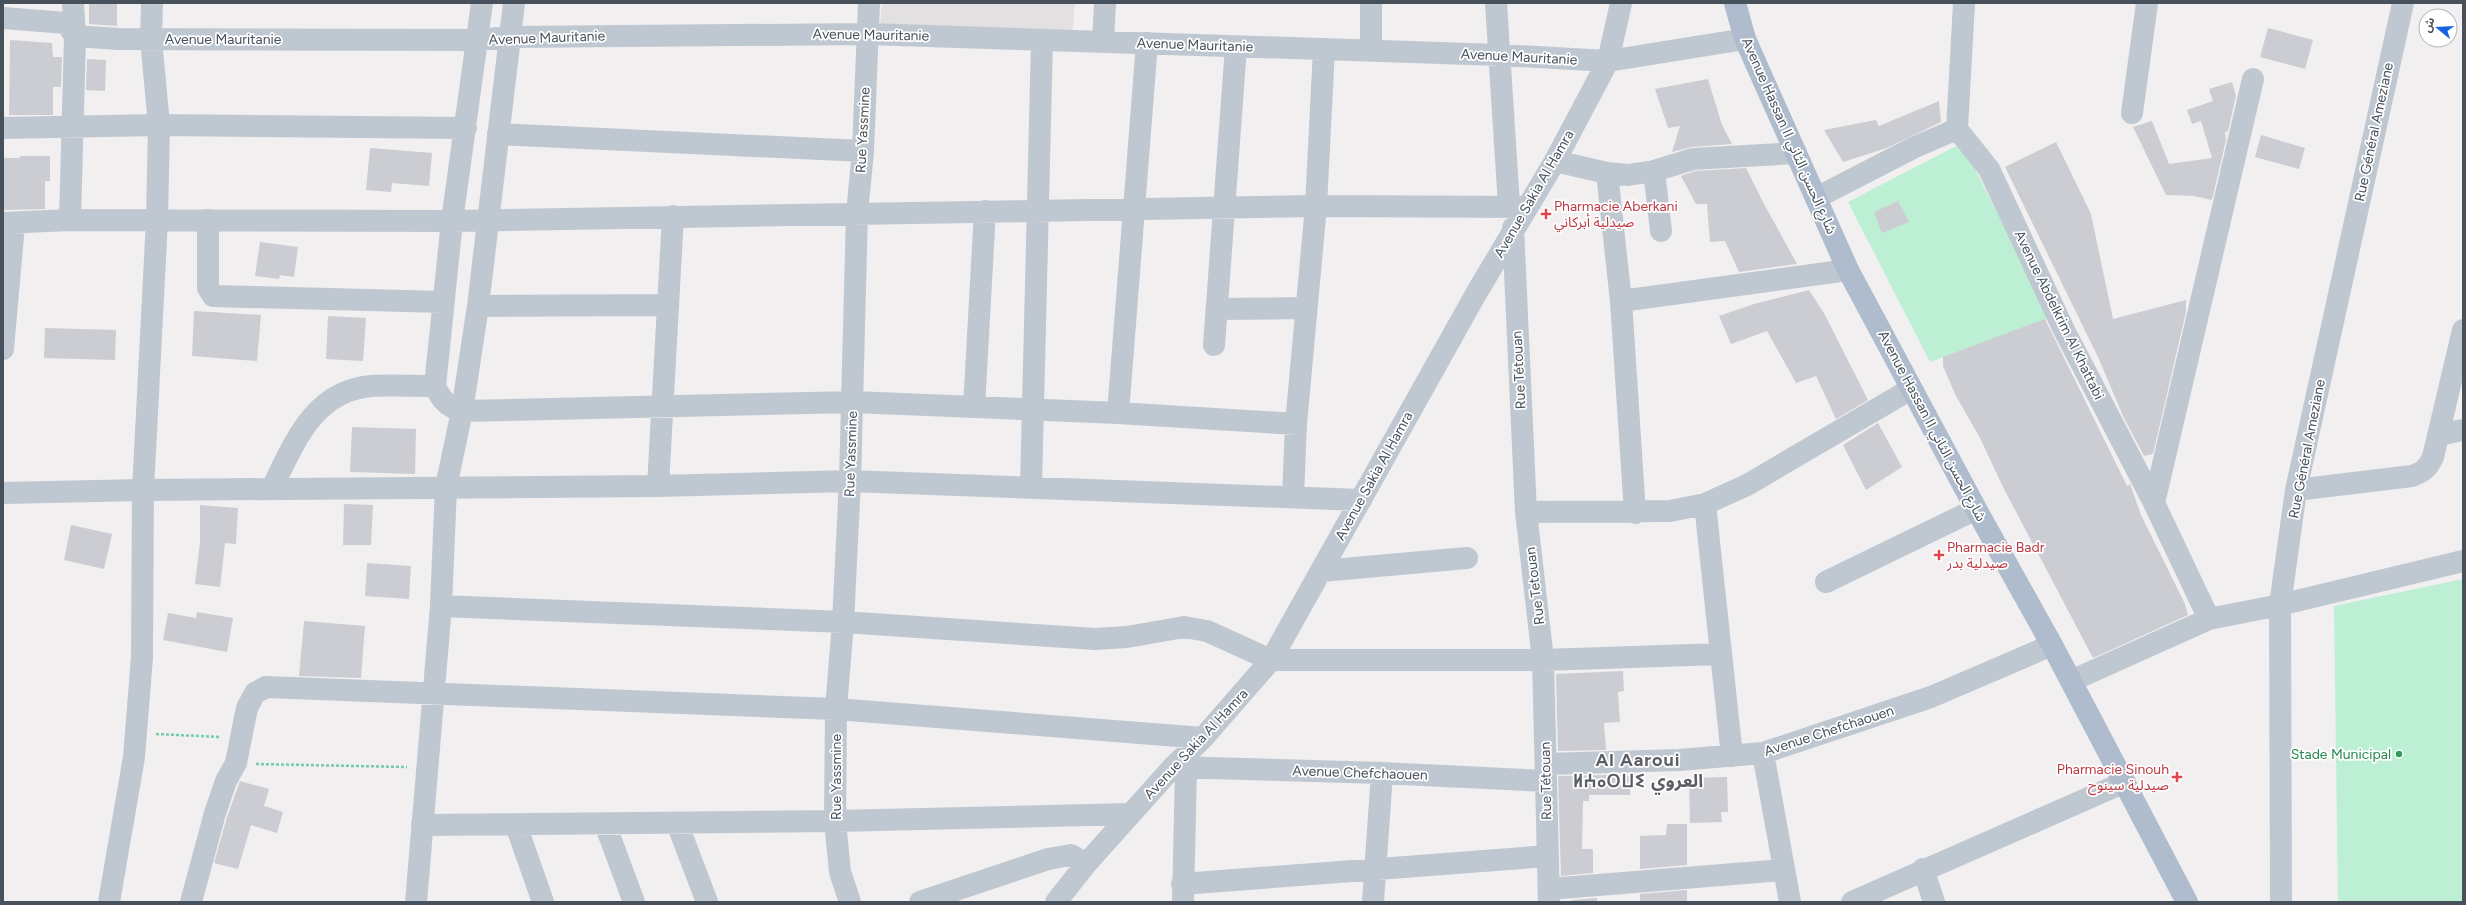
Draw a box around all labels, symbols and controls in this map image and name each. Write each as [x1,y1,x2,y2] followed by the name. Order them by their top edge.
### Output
[2418,8,2458,48] north arrow
[2420,16,2437,34] text: ش
[813,25,930,45] street label: Avenue Mauritanie
[488,27,606,49] street label: Avenue Mauritanie
[165,31,282,48] street label: Avenue Mauritanie
[1136,34,1254,56] street label: Avenue Mauritanie
[1736,35,1840,238] street label: Avenue Hassan II شارع الحسن الثاني
[1460,45,1578,69] street label: Avenue Mauritanie
[2351,61,2397,203] street label: Rue Général Ameziane
[852,86,874,173] street label: Rue Yassmine
[1490,127,1578,261] street label: Avenue Sakia Al Hamra
[1554,198,1678,233] place label: Pharmacie Aberkani صيدلية أبركاني
[1541,209,1551,219] marker: Pharmacie Aberkani صيدلية أبركاني
[2011,228,2107,402] street label: Avenue Abdelkrim Al Khattabi
[1872,328,1990,525] street label: Avenue Hassan II شارع الحسن الثاني
[1508,330,1530,410] street label: Rue Tétouan
[2285,378,2329,520] street label: Rue Général Ameziane
[1332,409,1416,543] street label: Avenue Sakia Al Hamra
[841,410,861,497] street label: Rue Yassmine
[1946,539,2045,572] place label: Pharmacie Badr صيدلية بدر
[1522,546,1548,626] street label: Rue Tetouan
[1934,550,1944,560] marker: Pharmacie Badr صيدلية بدر
[1140,685,1252,803] street label: Avenue Sakia Al Hamra
[1762,702,1896,760] street label: Avenue Chefchaouen
[828,734,845,820] street label: Rue Yassmine
[1537,742,1555,820] street label: Rue Tétouan
[2291,746,2391,763] place label: Stade Municipal
[1573,749,1703,795] district label: Al Aaroui ⵍⵄⴰⵔⵡⵉ العروي
[2394,749,2404,759] marker: Stade Municipal
[2057,761,2169,796] place label: Pharmacie Sinouh صيدلية سينوح
[1292,762,1428,784] street label: Avenue Chefchaouen
[2172,772,2182,782] marker: Pharmacie Sinouh صيدلية سينوح

